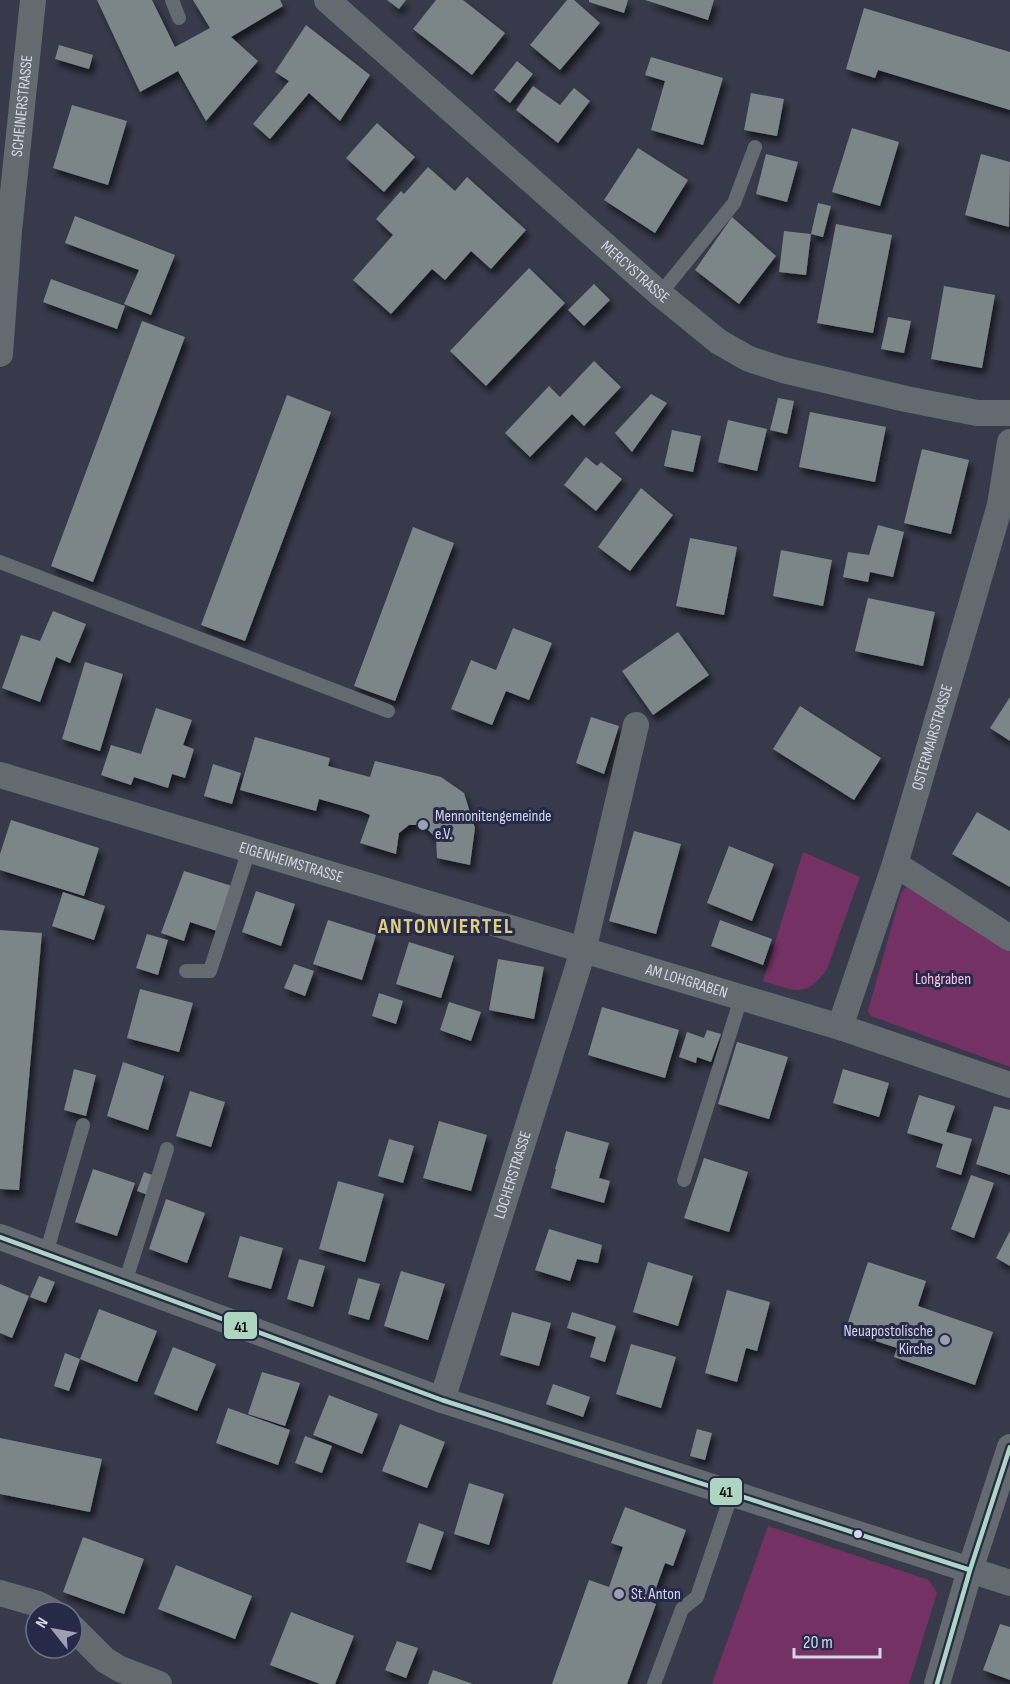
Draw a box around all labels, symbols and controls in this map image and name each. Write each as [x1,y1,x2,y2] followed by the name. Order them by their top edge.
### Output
[7,54,37,158] street label: SCHEINERSTRASSE
[597,237,673,307] street label: MERCYSTRASSE
[908,682,957,793] street label: OSTERMAIRSTRASSE
[435,807,552,844] place label: Mennonitengemeinde e.V.
[416,818,430,832] marker: Mennonitengemeinde e.V.
[237,838,345,887] street label: EIGENHEIMSTRASSE
[377,913,514,940] district label: ANTONVIERTEL
[643,959,730,1002] street label: AM LOHGRABEN
[915,970,971,989] park label: Lohgraben
[490,1129,535,1221] street label: LOCHERSTRASSE
[223,1311,258,1340] line badge: 41
[234,1318,249,1337] text: 41
[843,1322,933,1359] place label: Neuapostolische Kirche
[938,1333,952,1347] marker: Neuapostolische Kirche
[709,1477,743,1506] line badge: 41
[719,1483,734,1502] text: 41
[852,1528,864,1540] unlabelled marker
[631,1585,681,1604] place label: St. Anton
[612,1587,626,1601] marker: St. Anton
[24,1600,84,1660] north arrow
[32,1614,53,1632] text: N
[794,1621,880,1659] scale bar
[803,1632,833,1653] text: 20 m

